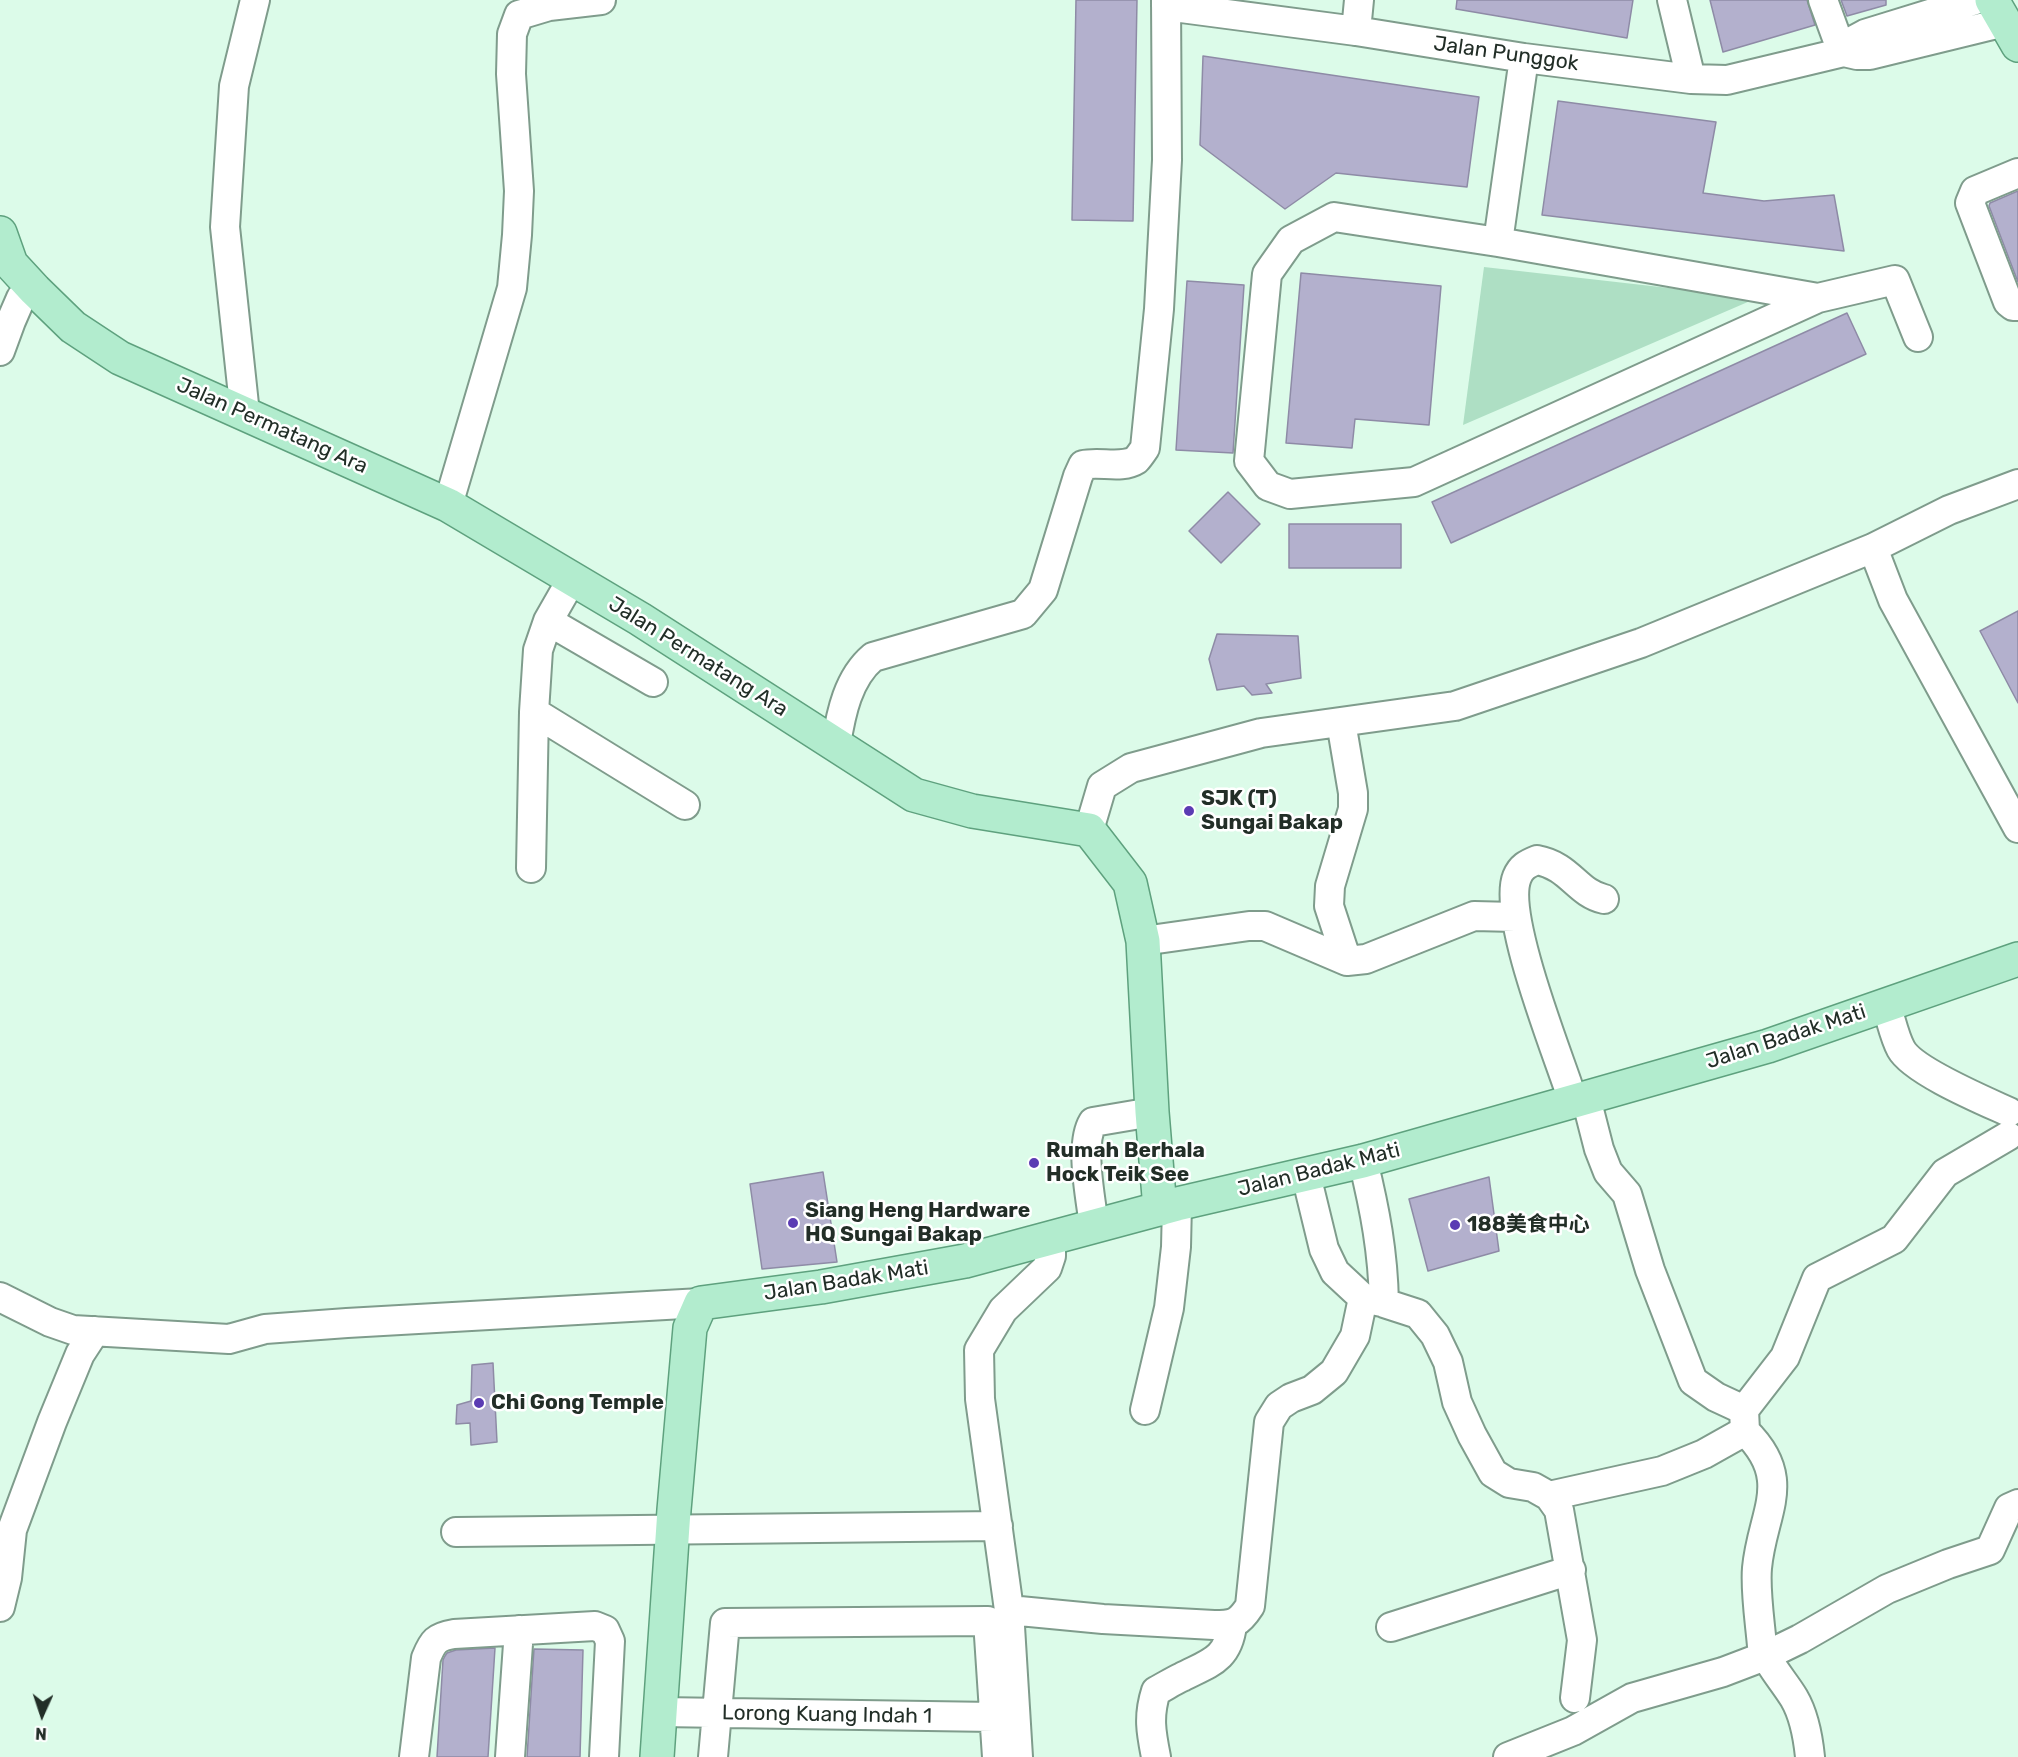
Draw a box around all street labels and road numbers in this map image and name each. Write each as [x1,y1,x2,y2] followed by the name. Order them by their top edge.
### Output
[1432,31,1580,77] street label: Jalan Punggok
[173,373,371,479] street label: Jalan Permatang Ara
[604,592,792,722] street label: Jalan Permatang Ara
[1703,999,1869,1075] street label: Jalan Badak Mati
[1235,1138,1403,1202] street label: Jalan Badak Mati
[762,1256,930,1306] street label: Jalan Badak Mati
[722,1701,932,1729] street label: Lorong Kuang Indah 1

